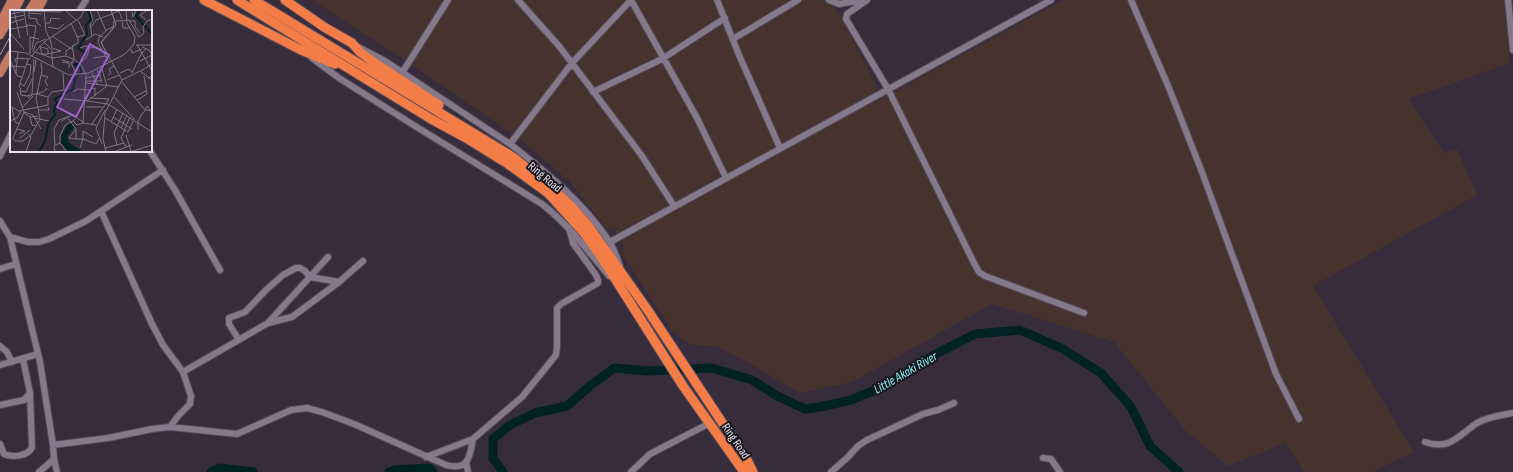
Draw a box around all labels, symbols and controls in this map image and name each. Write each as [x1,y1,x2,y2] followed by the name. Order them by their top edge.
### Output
[10,10,152,152] inset map
[525,159,565,196] street label: Ring Road
[871,348,941,398] water label: Little Akaki River
[718,421,753,462] street label: Ring Road

